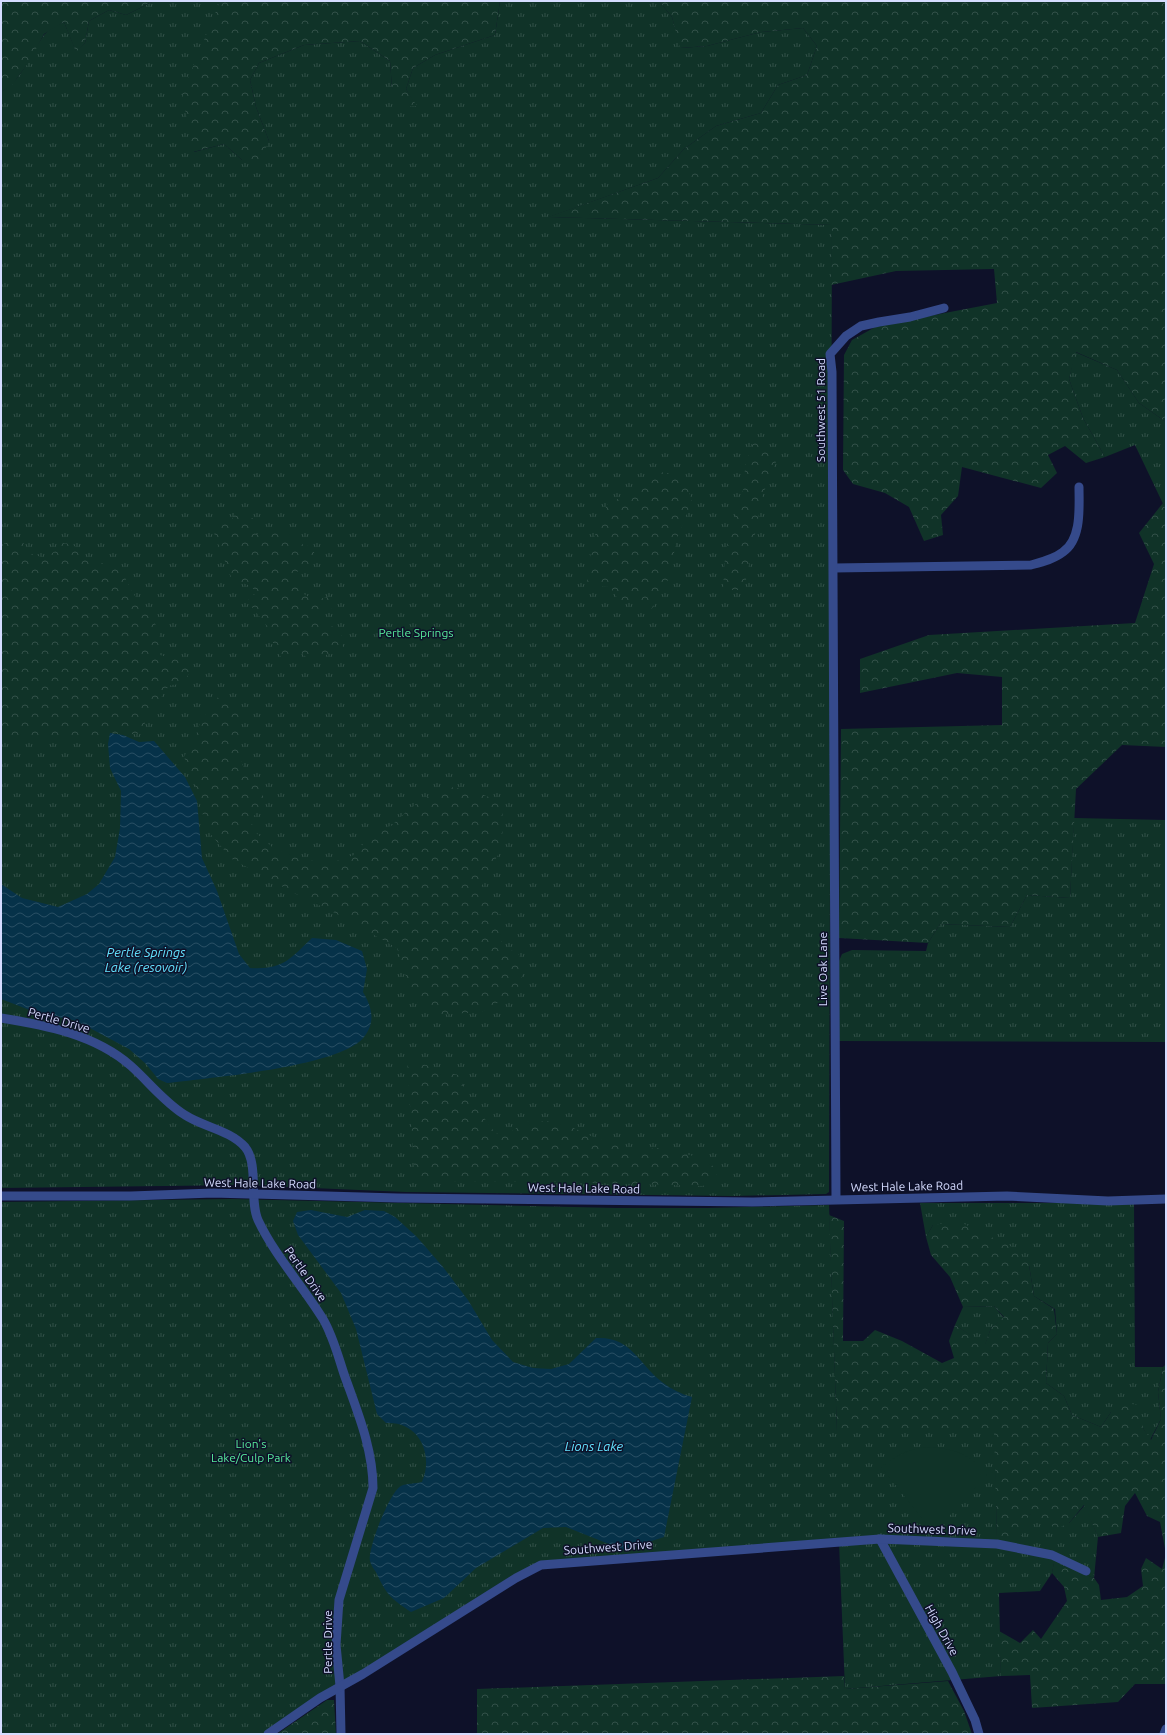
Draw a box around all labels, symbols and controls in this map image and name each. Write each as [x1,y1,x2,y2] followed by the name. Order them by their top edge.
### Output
[814,358,827,462] street label: Southwest 51 Road
[378,626,454,639] park label: Pertle Springs
[816,932,829,1006] street label: Live Oak Lane
[105,945,187,975] water label: Pertle Springs Lake (resovoir)
[27,1005,91,1035] street label: Pertle Drive
[204,1176,316,1190] street label: West Hale Lake Road
[851,1179,963,1193] street label: West Hale Lake Road
[528,1181,640,1195] street label: West Hale Lake Road
[282,1244,330,1304] street label: Pertle Drive
[211,1437,291,1464] park label: Lion's Lake/Culp Park
[565,1439,624,1453] water label: Lions Lake
[887,1521,977,1537] street label: Southwest Drive
[563,1537,653,1557] street label: Southwest Drive
[923,1602,961,1658] street label: High Drive
[321,1610,334,1674] street label: Pertle Drive

